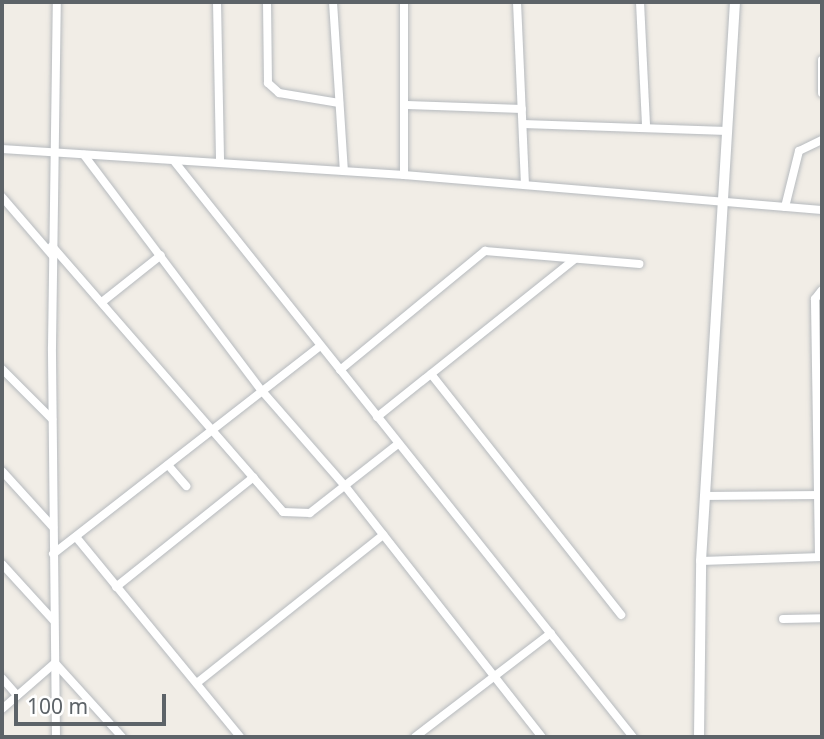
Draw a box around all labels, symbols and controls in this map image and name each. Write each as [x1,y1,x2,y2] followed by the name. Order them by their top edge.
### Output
[18,680,170,724] scale bar
[27,692,88,720] text: 100 m

